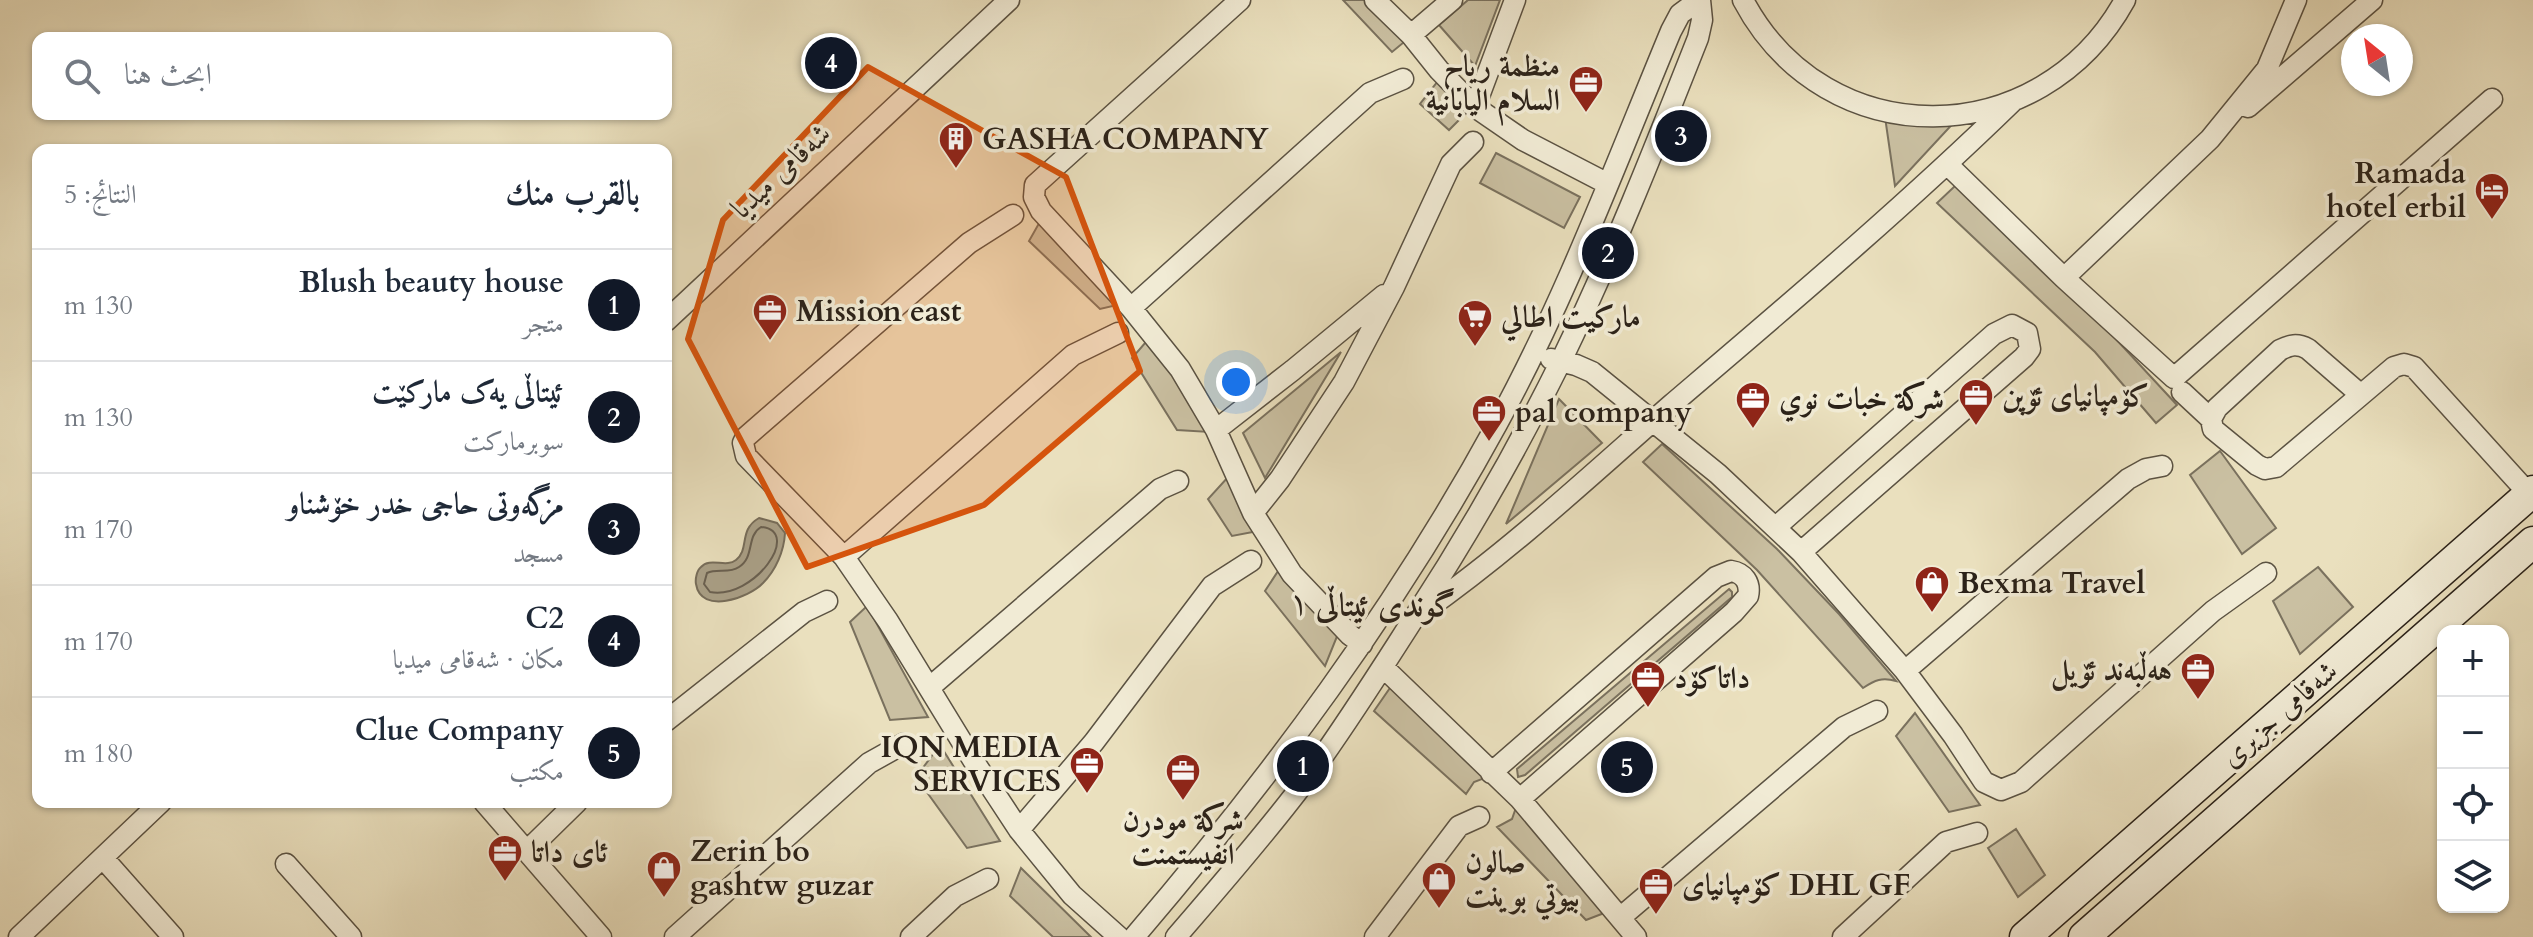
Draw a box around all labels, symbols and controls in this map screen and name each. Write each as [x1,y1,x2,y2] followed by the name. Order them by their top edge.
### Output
[2341,24,2413,96] north arrow
[32,32,672,120] search box
[805,33,857,93] pin: 4
[1426,46,1560,126] place label: منظمة رياح السلام اليابانية
[60,54,104,98] icon: search
[124,54,212,95] text: ابحث هنا
[1567,64,1605,114] office icon: منظمة رياح السلام اليابانية
[1655,106,1707,166] pin: 3
[722,114,840,228] street label: شەقامی میدیا
[982,119,1269,160] place label: GASHA COMPANY
[937,120,975,170] building icon: GASHA COMPANY
[2326,153,2466,228] place label: Ramada hotel erbil
[505,170,640,216] text: بالقرب منك
[2473,171,2511,221] hotel icon: Ramada hotel erbil
[64,177,137,212] text: النتائج: 5
[1582,223,1634,283] pin: 2
[299,262,564,303] text: Blush beauty house
[64,288,133,323] text: 130 m
[607,288,621,323] text: 1
[796,291,962,332] place label: Mission east
[751,292,789,342] office icon: Mission east
[1500,297,1641,342] place label: ماركيت اطالي
[1456,298,1494,348] supermarket icon: ماركيت اطالي
[523,306,564,341] text: متجر
[1216,362,1256,402] your location
[372,372,564,413] text: ئیتاڵی یەک مارکێت
[2002,376,2149,417] place label: کۆمپانیای ئۆپن
[1957,377,1995,427] office icon: کۆمپانیای ئۆپن
[1779,379,1944,422] place label: شركة خبات نوي
[1734,380,1772,430] office icon: شركة خبات نوي
[1515,392,1692,433] place label: pal company
[1470,393,1508,443] office icon: pal company
[64,400,133,435] text: 130 m
[607,400,621,435] text: 2
[463,424,564,459] text: سوبرماركت
[287,484,564,525] text: مزگه‌وتی حاجی خدر خۆشناو
[64,512,133,547] text: 170 m
[607,512,621,547] text: 3
[513,536,564,571] text: مسجد
[1958,563,2146,604] place label: Bexma Travel
[1913,564,1951,614] shop icon: Bexma Travel
[1291,584,1455,628] district label: گوندی ئیتاڵی ١
[525,598,564,639] text: C2
[64,624,133,659] text: 170 m
[607,624,621,659] text: 4
[2437,625,2509,913] map controls
[2437,625,2509,697] button: +
[393,642,564,677] text: مكان · شەقامی میدیا
[2051,650,2172,691] place label: هەڵبەند ئۆیل
[2179,651,2217,701] office icon: هەڵبەند ئۆیل
[2211,651,2347,777] street label: شەقامی جزیری
[1674,658,1750,699] place label: داتاکۆد
[1629,659,1667,709] office icon: داتاکۆد
[2437,697,2509,769] button: −
[355,710,564,751] text: Clue Company
[881,727,1061,802] place label: IQN MEDIA SERVICES
[64,736,133,771] text: 180 m
[607,736,621,771] text: 5
[1277,736,1329,796] pin: 1
[1601,737,1653,797] pin: 5
[1068,745,1106,795] office icon: IQN MEDIA SERVICES
[1164,752,1202,802] office icon: شركة مودرن انفيستمنت
[509,754,564,789] text: مكتب
[2437,769,2509,841] button: locate
[1122,800,1244,875] place label: شركة مودرن انفيستمنت
[690,831,875,906] place label: Zerin bo gashtw guzar
[531,832,608,873] place label: ئای داتا
[486,833,524,883] office icon: ئای داتا
[2437,841,2509,913] button: layers
[1465,842,1580,921] place label: صالون بيوتي بوينت
[645,849,683,899] shop icon: Zerin bo gashtw guzar
[1420,860,1458,910] shop icon: صالون بيوتي بوينت
[1682,865,1910,906] place label: کۆمپانیای DHL GF
[1637,866,1675,916] office icon: کۆمپانیای DHL GF

